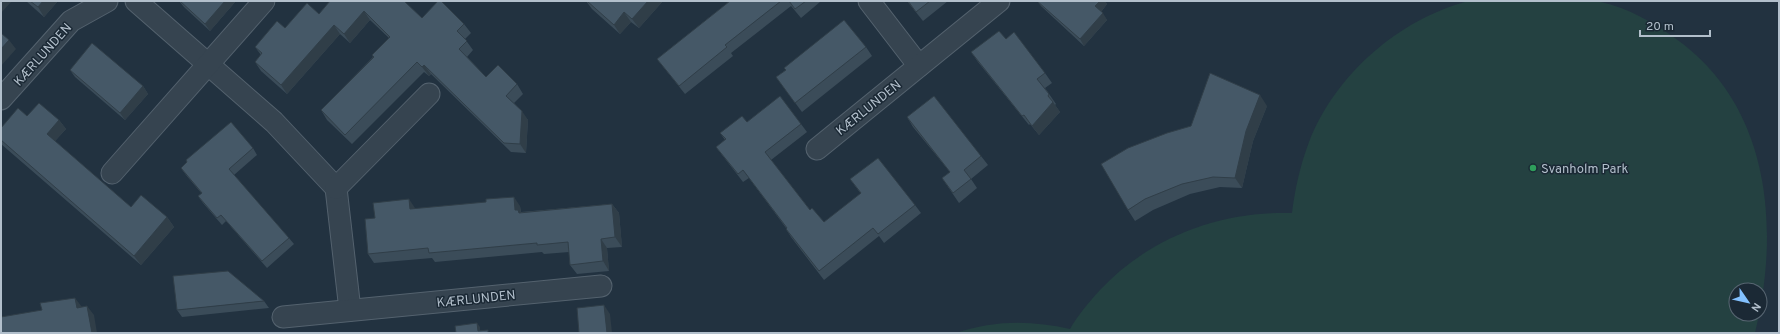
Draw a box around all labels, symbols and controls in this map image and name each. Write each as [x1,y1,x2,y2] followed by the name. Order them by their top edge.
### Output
[1640,12,1710,38] scale bar
[1646,19,1674,35] text: 20 m
[11,21,76,90] street label: KÆRLUNDEN
[833,77,905,140] street label: KÆRLUNDEN
[1541,162,1628,178] place label: Svanholm Park
[1528,163,1538,173] marker: Svanholm Park
[1728,282,1768,322] north arrow
[436,288,516,312] street label: KÆRLUNDEN
[1747,300,1763,314] text: N

